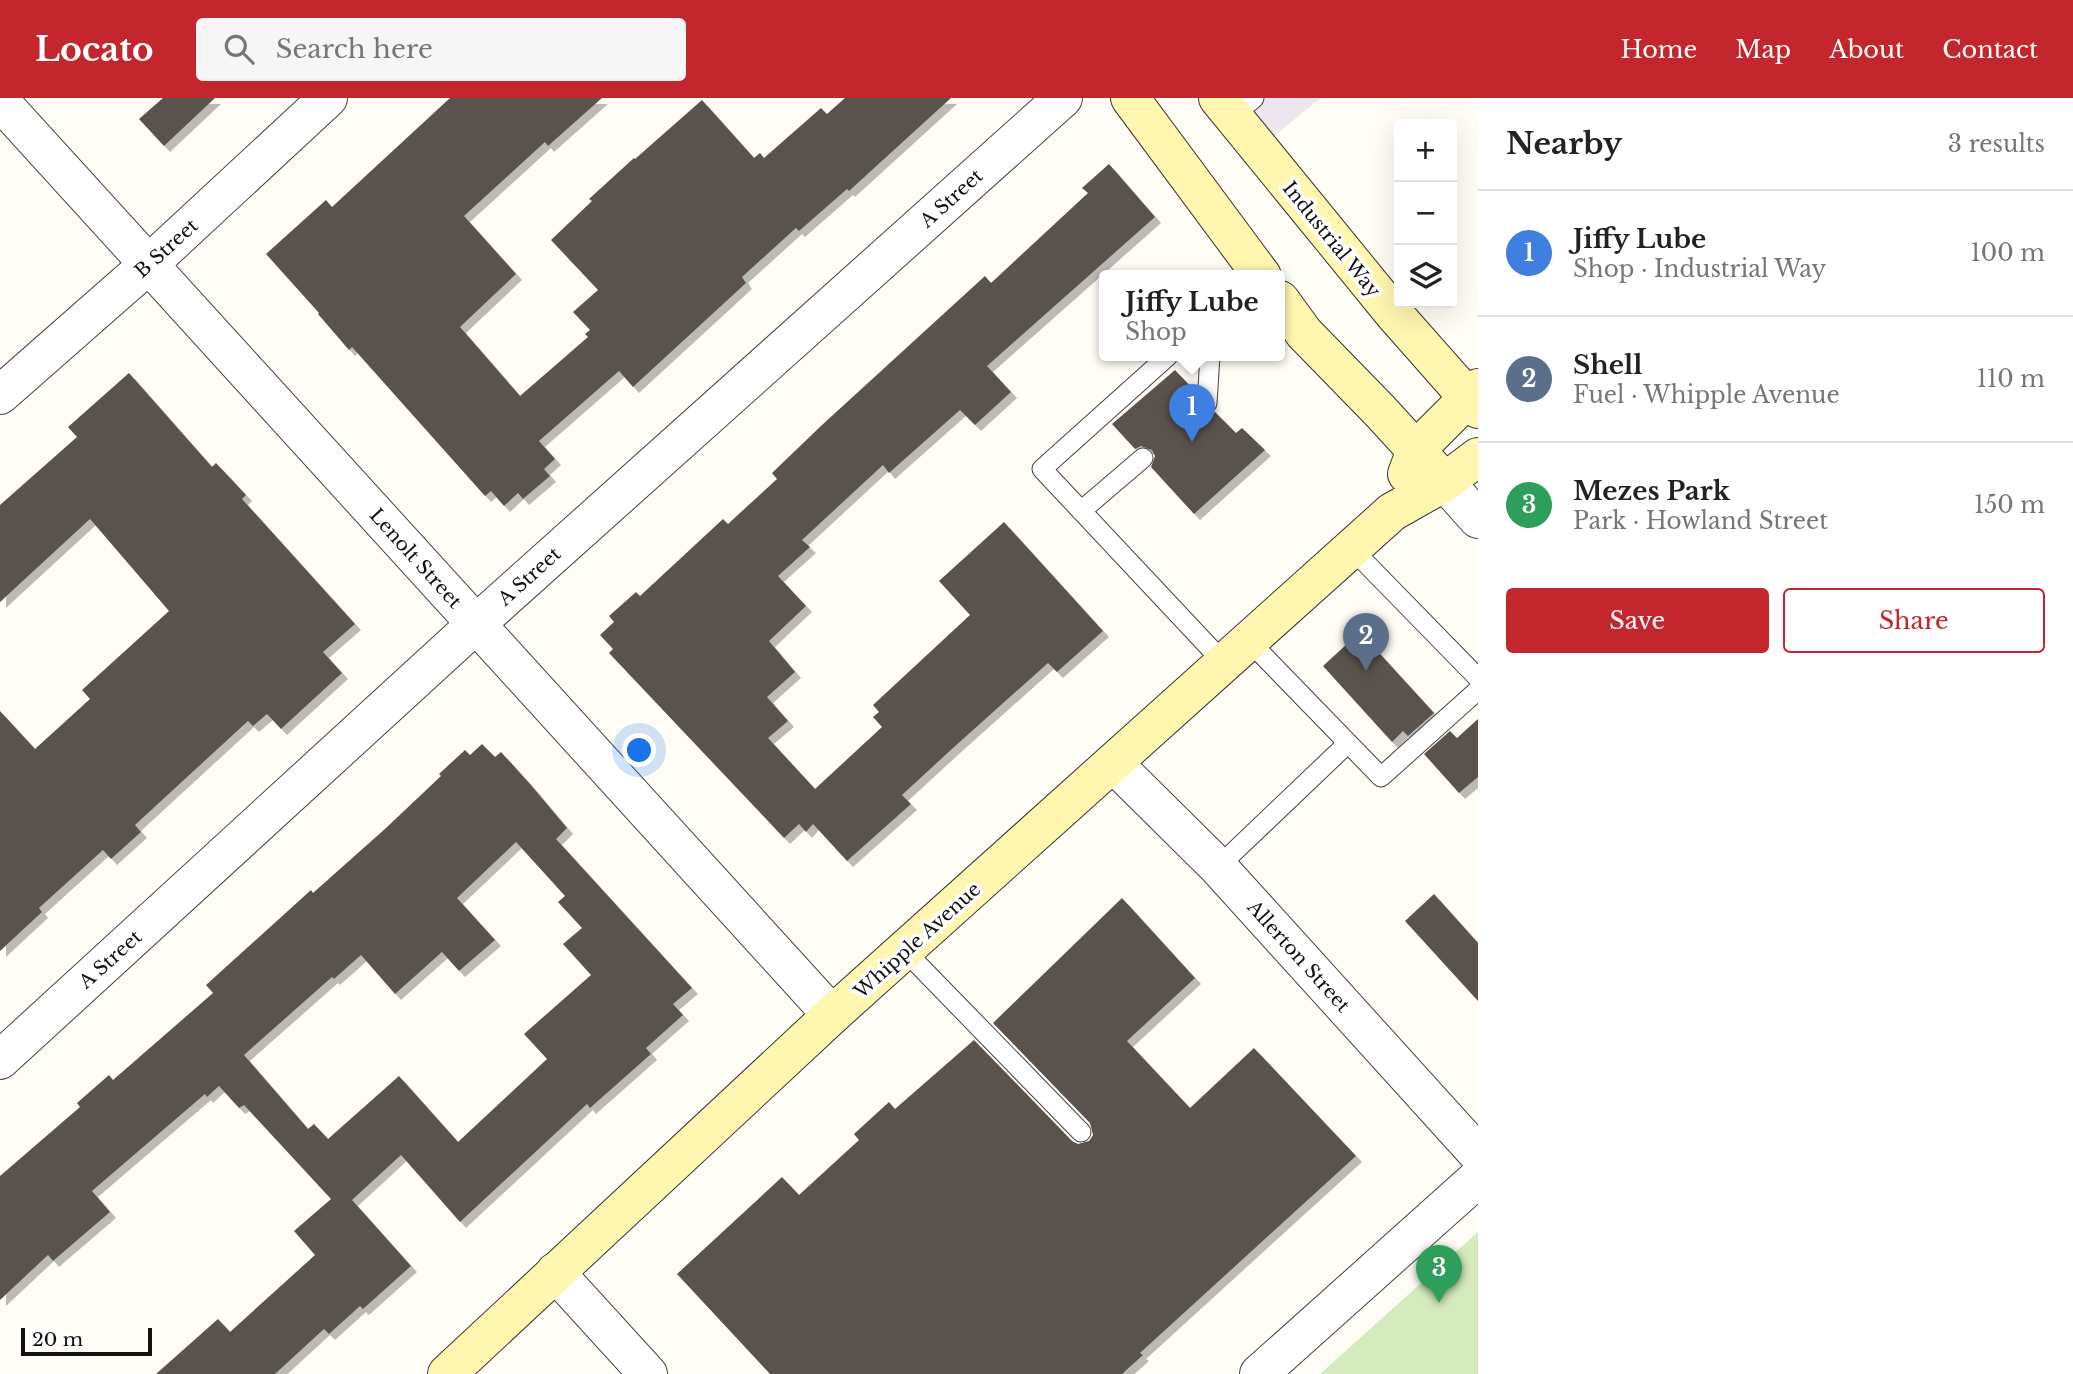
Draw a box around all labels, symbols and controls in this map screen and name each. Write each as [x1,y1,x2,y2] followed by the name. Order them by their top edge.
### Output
[196,18,686,81] search box
[35,29,154,70] text: Locato
[220,30,258,68] icon: search
[276,33,433,65] text: Search here
[1621,35,1697,64] text: Home
[1735,35,1791,64] text: Map
[1829,35,1904,64] text: About
[1942,35,2038,64] text: Contact
[1394,119,1457,308] map controls
[1394,119,1457,182] button: +
[1506,125,1622,162] text: Nearby
[1948,130,2045,158] text: 3 results
[914,164,988,233] street label: A Street
[1278,177,1385,302] street label: Industrial Way
[1394,182,1457,245] button: −
[130,213,203,283] street label: B Street
[1573,223,1706,255] text: Jiffy Lube
[1524,239,1534,267] text: 1
[1971,239,2045,267] text: 100 m
[1394,245,1457,308] button: layers
[1573,255,1826,283] text: Shop · Industrial Way
[1099,270,1285,361] popup
[1125,286,1259,318] text: Jiffy Lube
[1125,318,1187,346] text: Shop
[1573,349,1642,381] text: Shell
[1522,365,1536,393] text: 2
[1977,365,2045,393] text: 110 m
[1573,381,1840,409] text: Fuel · Whipple Avenue
[1169,384,1215,442] pin: 1
[1573,475,1730,507] text: Mezes Park
[1522,491,1536,519] text: 3
[1974,491,2045,519] text: 150 m
[365,504,467,614] street label: Lenolt Street
[1573,507,1828,535] text: Park · Howland Street
[492,542,566,611] street label: A Street
[1506,588,1769,653] button: Save
[1783,588,2045,653] button: Share
[1343,613,1389,671] pin: 2
[622,733,656,767] your location
[849,878,985,1004] street label: Whipple Avenue
[1242,895,1355,1017] street label: Allerton Street
[73,925,147,994] street label: A Street
[1416,1245,1462,1303] pin: 3
[21,1325,152,1357] scale bar
[32,1328,83,1351] text: 20 m

